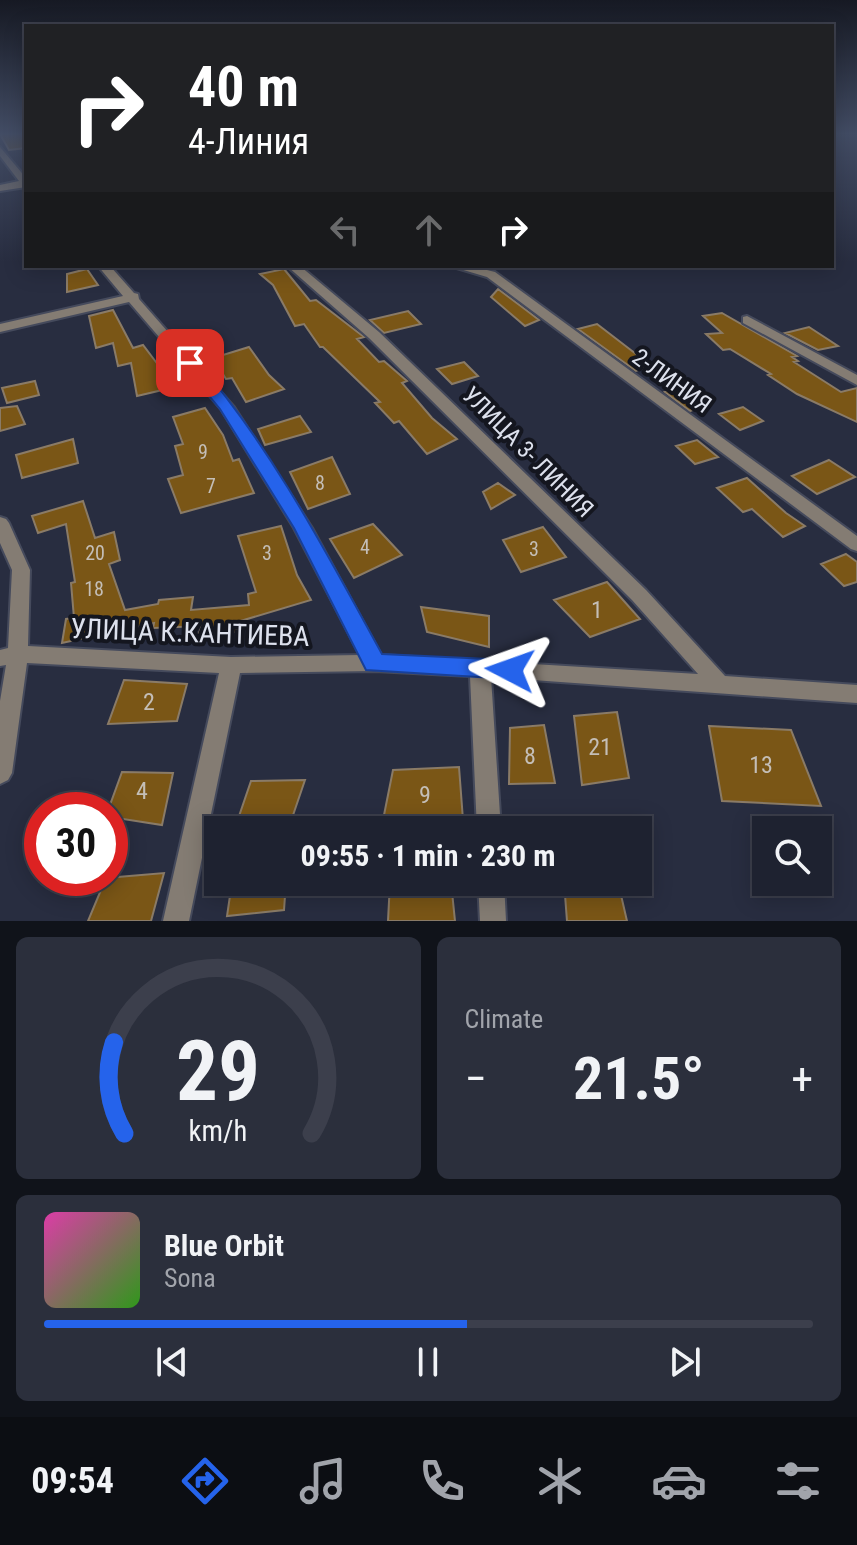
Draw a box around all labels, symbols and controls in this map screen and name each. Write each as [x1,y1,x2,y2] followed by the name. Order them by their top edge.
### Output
[188,54,299,120] text: 40 m
[56,56,160,160] icon: right
[188,121,309,163] text: 4-Линия
[323,208,367,252] icon: left
[407,208,451,252] icon: ahead
[491,208,535,252] icon: right
[156,329,224,397] pin
[168,341,212,385] icon: arrive
[627,343,717,419] street label: 2-ЛИНИЯ
[457,381,599,523] street label: УЛИЦА 3- ЛИНИЯ
[198,440,208,464] house number: 9
[315,471,325,495] house number: 8
[206,474,216,498] house number: 7
[360,535,370,559] house number: 4
[529,537,539,561] house number: 3
[85,541,105,565] house number: 20
[262,541,272,565] house number: 3
[84,577,104,601] house number: 18
[591,596,603,624] house number: 1
[70,612,310,653] street label: УЛИЦА К.КАНТИЕВА
[468,628,552,712] position arrow
[143,688,155,716] house number: 2
[588,733,612,761] house number: 21
[524,742,536,770] house number: 8
[749,751,773,779] house number: 13
[136,777,148,805] house number: 4
[419,781,431,809] house number: 9
[24,792,128,896] speed limit sign: 30
[752,816,832,896] map controls
[752,816,832,896] button: search
[301,838,555,873] text: 09:55 · 1 min · 230 m
[465,1004,543,1034] text: Climate
[176,1023,260,1120] text: 29
[573,1043,705,1114] text: 21.5°
[465,1053,487,1105] text: −
[791,1053,813,1105] text: +
[189,1114,248,1148] text: km/h
[164,1228,284,1263] text: Blue Orbit
[164,1263,216,1293] text: Sona
[150,1340,194,1384] icon: previous
[406,1340,450,1384] icon: pause
[663,1340,707,1384] icon: next
[177,1453,233,1509] icon: directions
[295,1453,351,1509] icon: music
[414,1453,470,1509] icon: phone
[532,1453,588,1509] icon: climate
[651,1453,707,1509] icon: car
[770,1453,826,1509] icon: filters
[31,1460,114,1502] text: 09:54

